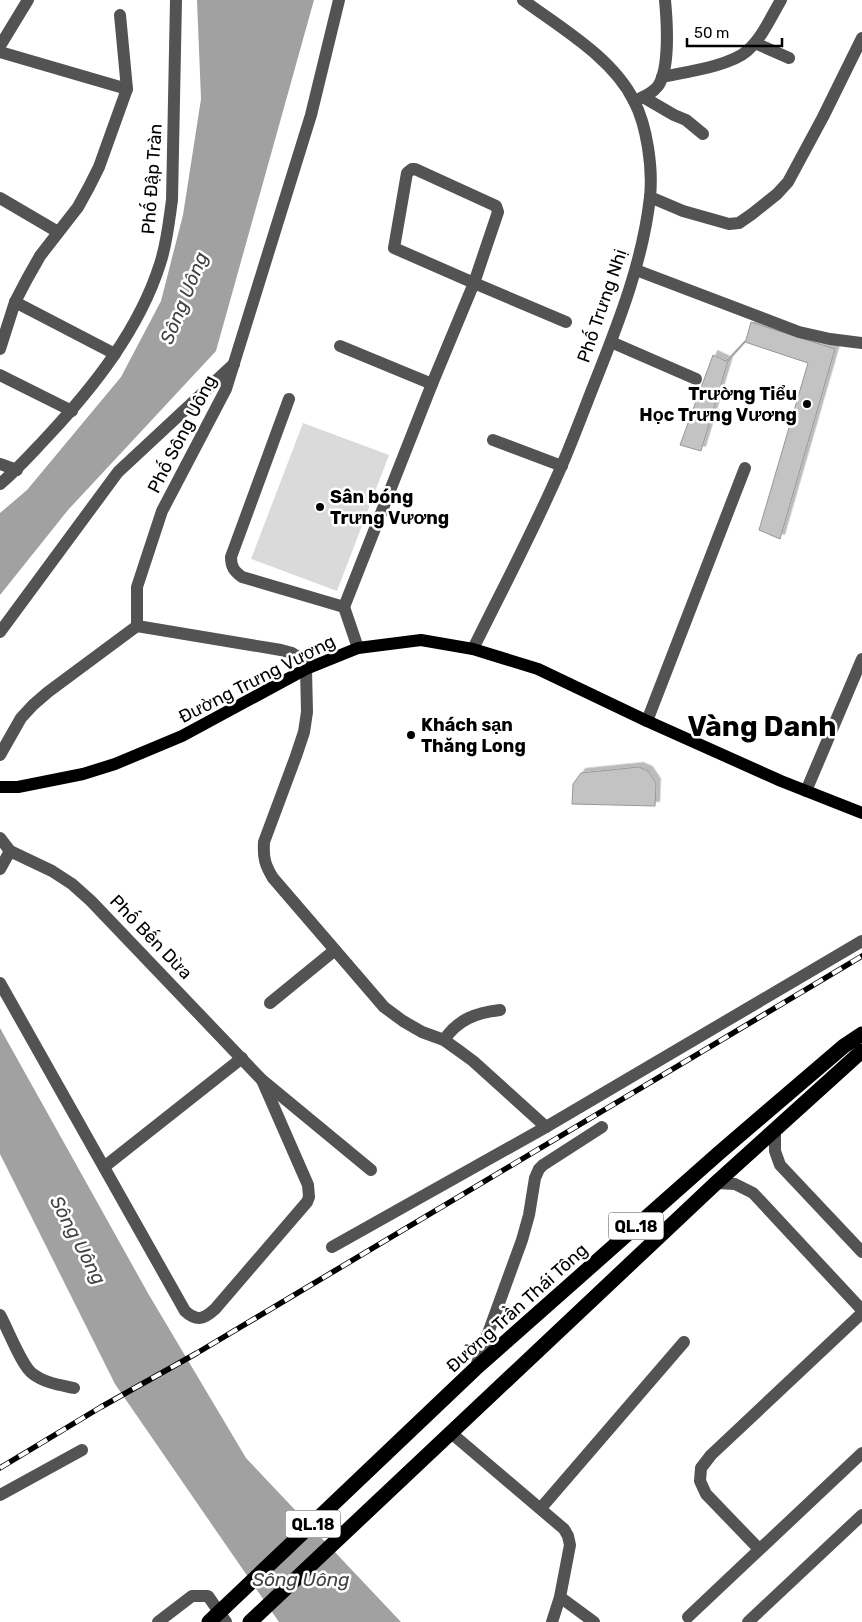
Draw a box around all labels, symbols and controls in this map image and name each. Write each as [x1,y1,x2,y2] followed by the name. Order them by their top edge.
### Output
[687,15,782,47] scale bar
[694,24,729,42] text: 50 m
[136,123,167,235] street label: Phố Đập Tràn
[572,246,632,365] street label: Phố Trưng Nhị
[155,249,213,347] water label: Sông Uông
[142,371,221,497] street label: Phố Sông Uông
[639,383,797,426] place label: Trường Tiểu Học Trưng Vương
[801,398,813,410] marker: Trường Tiểu Học Trưng Vương
[330,486,449,529] place label: Sân bóng Trưng Vương
[314,501,326,513] marker: Sân bóng Trưng Vương
[175,630,339,728] street label: Đường Trưng Vương
[688,710,836,743] district label: Vàng Danh
[421,714,526,757] place label: Khách sạn Thăng Long
[405,729,417,741] marker: Khách sạn Thăng Long
[105,890,197,984] street label: Phố Bến Dừa
[45,1192,111,1288] water label: Sông Uông
[608,1212,664,1240] road number: QL.18
[441,1238,592,1377] street label: Đường Trần Thái Tông
[286,1510,340,1538] road number: QL.18
[252,1568,350,1591] water label: Sông Uông

